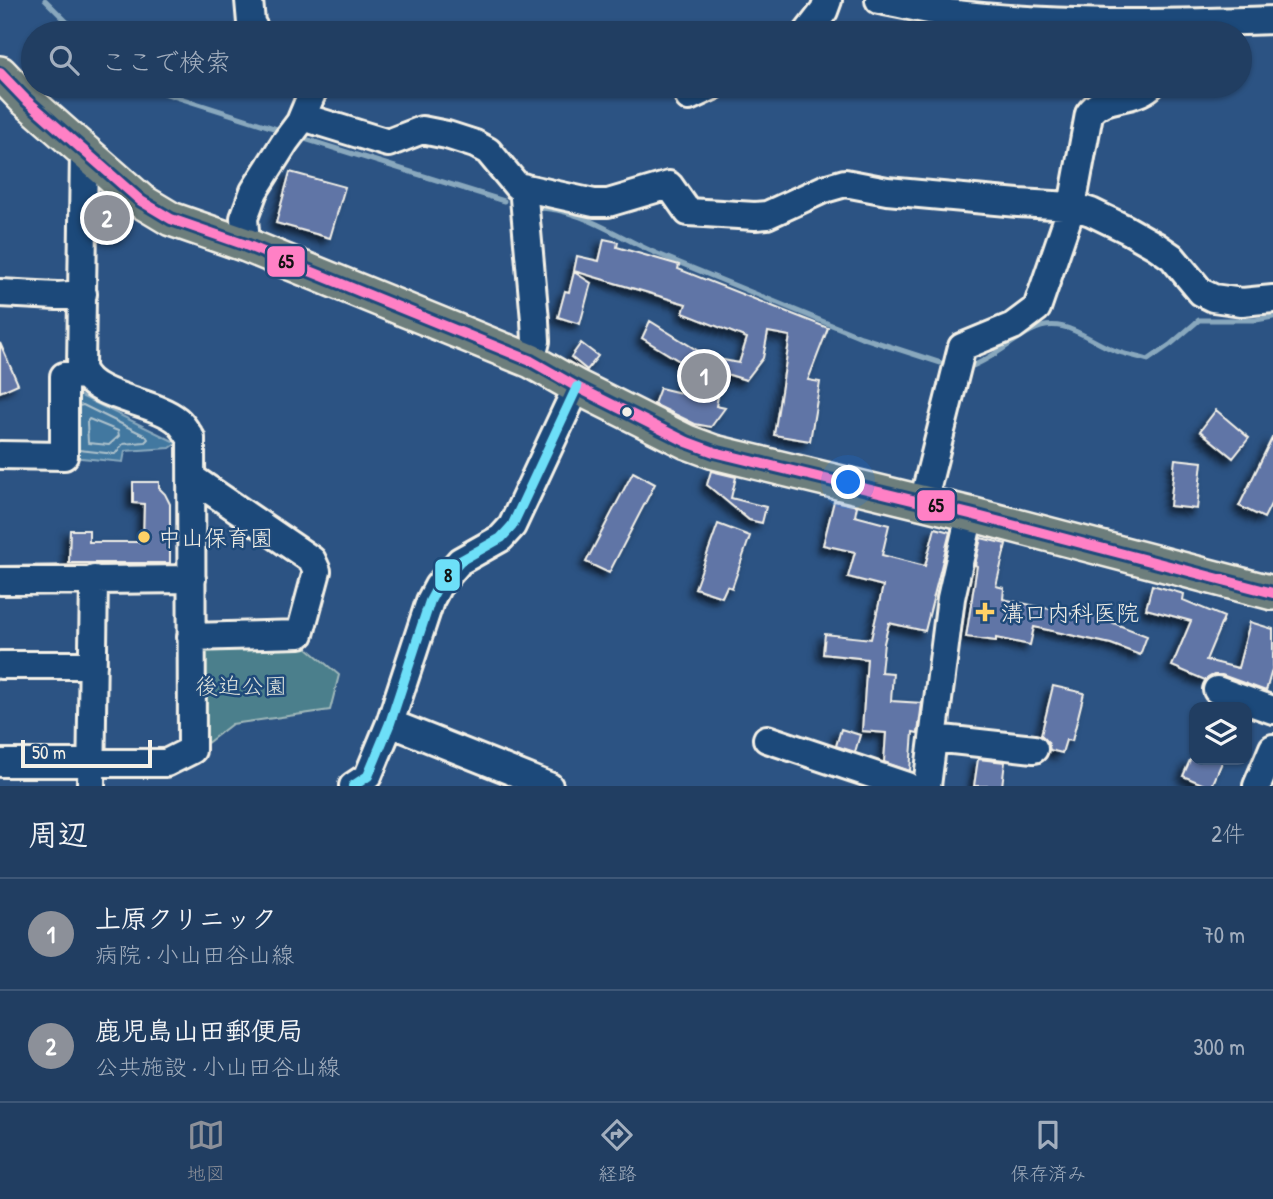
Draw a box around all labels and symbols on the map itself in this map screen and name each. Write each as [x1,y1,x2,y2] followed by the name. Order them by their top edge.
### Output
[84,192,130,244] pin: 2
[266,245,306,278] line badge: 65
[278,248,295,274] text: 65
[681,350,727,402] pin: 1
[620,405,634,419] unlabelled marker
[831,465,865,499] your location
[916,489,956,522] line badge: 65
[928,492,945,518] text: 65
[158,522,273,553] place label: 中山保育園
[136,529,152,545] marker: 中山保育園
[434,558,461,592] line badge: 8
[444,562,452,588] text: 8
[1001,597,1139,628] place label: 溝口内科医院
[975,602,995,622] marker: 溝口内科医院
[195,670,287,701] park label: 後迫公園
[21,737,152,769] scale bar

